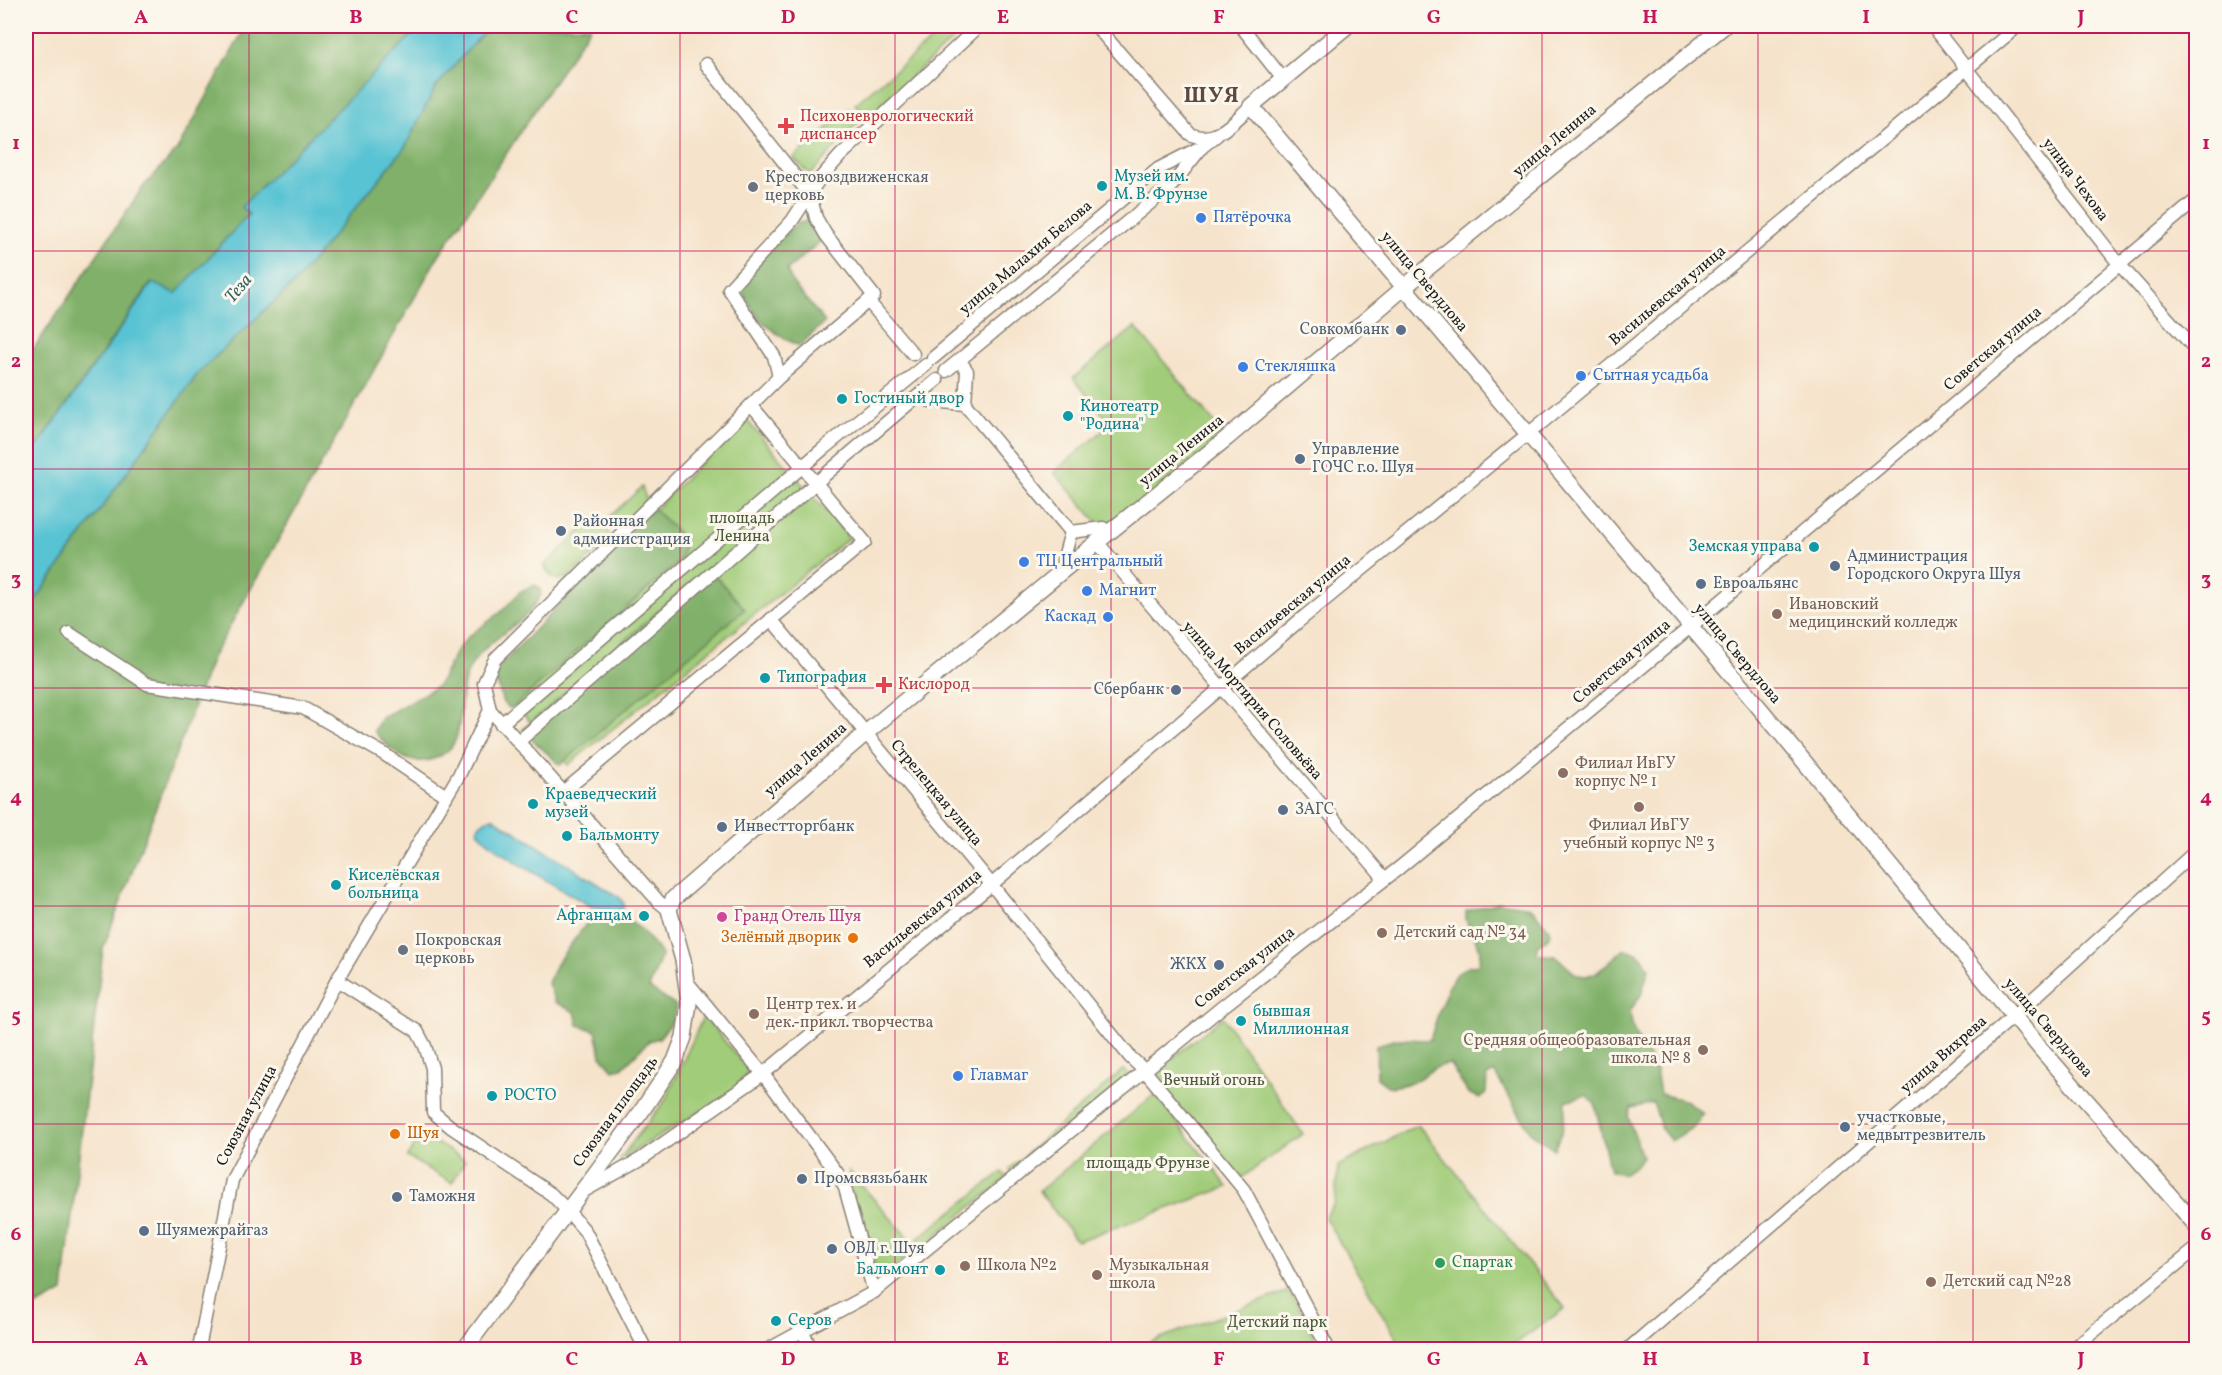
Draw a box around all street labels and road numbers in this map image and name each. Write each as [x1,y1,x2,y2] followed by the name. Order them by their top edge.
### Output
[1508,99,1602,183] street label: улица Ленина
[2036,134,2114,226] street label: улица Чехова
[955,196,1097,320] street label: улица Малахия Белова
[1375,227,1473,337] street label: улица Свердлова
[1605,241,1731,351] street label: Васильевская улица
[1939,301,2047,397] street label: Советская улица
[1135,410,1229,492] street label: улица Ленина
[1230,550,1356,660] street label: Васильевская улица
[1688,599,1786,709] street label: улица Свердлова
[1568,614,1676,710] street label: Советская улица
[1177,617,1327,785] street label: улица Мортирия Соловьёва
[760,718,852,802] street label: улица Ленина
[885,735,987,851] street label: Стрелецкая улица
[859,864,987,974] street label: Васильевская улица
[1190,922,1300,1014] street label: Советская улица
[1999,973,2097,1083] street label: улица Свердлова
[1896,1011,1992,1099] street label: улица Вихрева
[568,1052,664,1172] street label: Союзная площадь
[211,1062,283,1170] street label: Союзная улица

